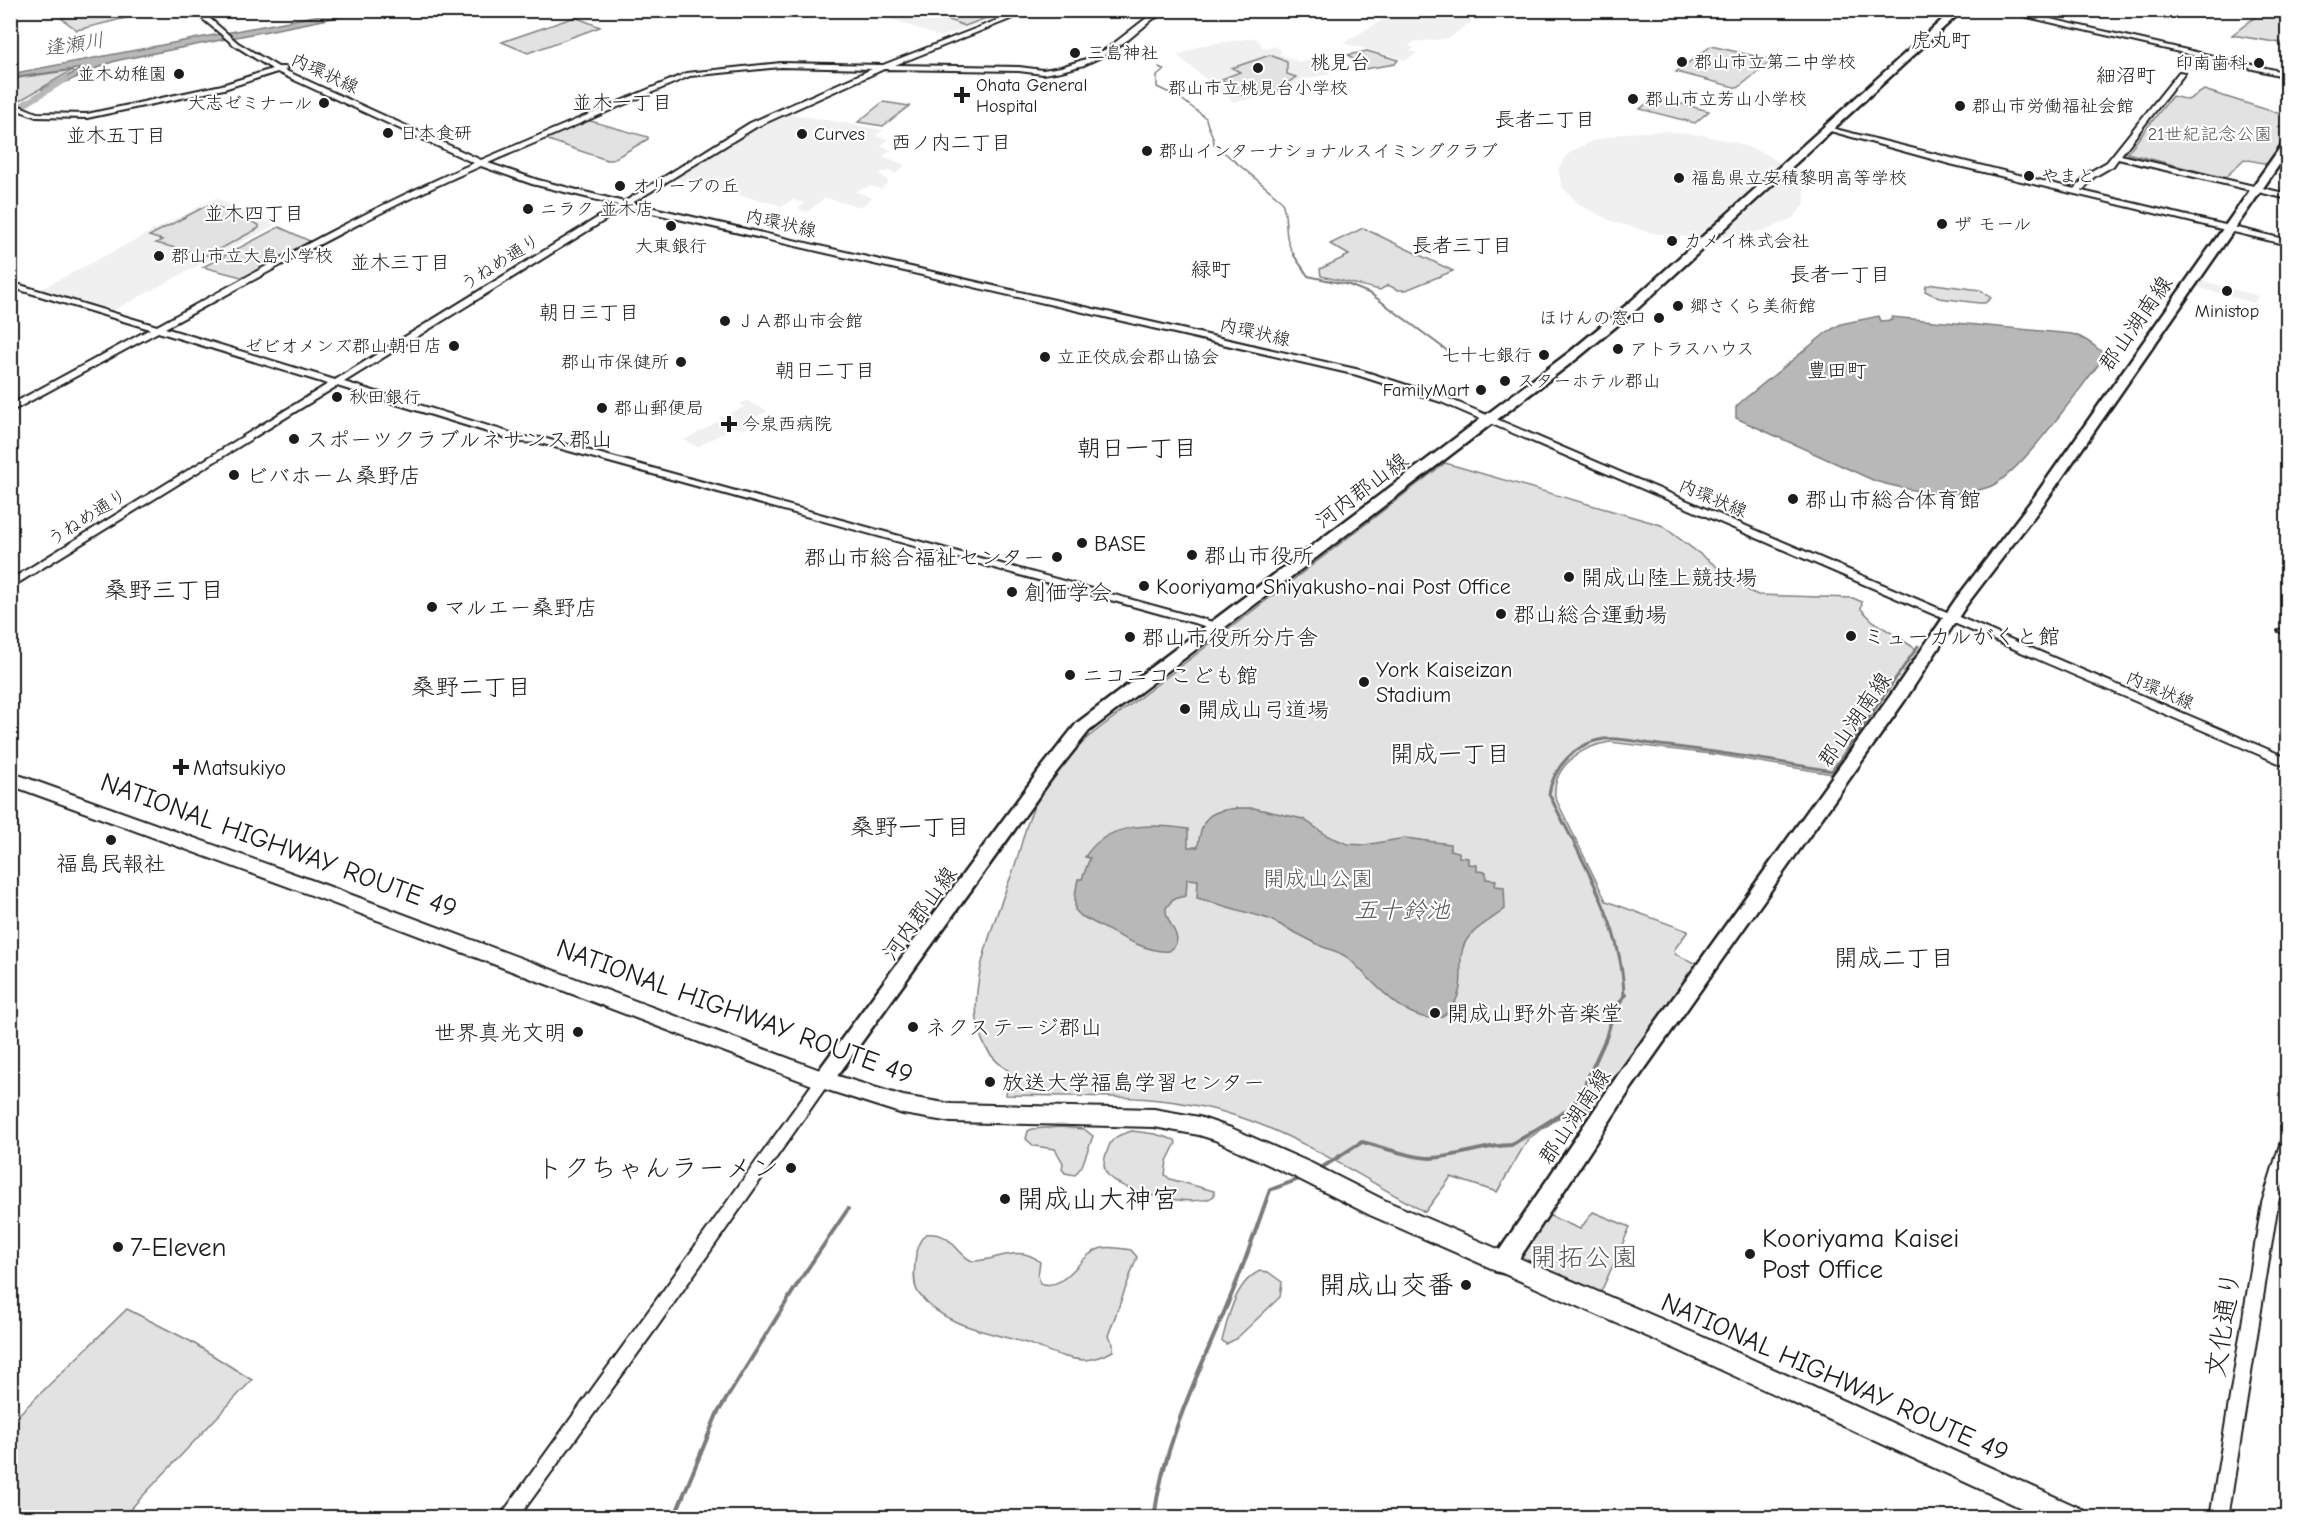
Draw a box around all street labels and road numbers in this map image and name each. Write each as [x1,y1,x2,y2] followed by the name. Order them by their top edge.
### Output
[288,49,362,98] street label: 内環状線
[743,205,818,242] street label: 内環状線
[457,230,544,295] street label: うねめ通り
[2094,271,2178,376] street label: 郡山湖南線
[1217,314,1292,351] street label: 内環状線
[1310,447,1413,534] street label: 河内郡山線
[1676,475,1750,522] street label: 内環状線
[44,485,131,550] street label: うねめ通り
[1813,667,1897,772] street label: 郡山湖南線
[2123,667,2197,714] street label: 内環状線
[96,766,461,924] street label: NATIONAL HIGHWAY ROUTE 49
[877,861,963,966] street label: 河内郡山線
[552,932,917,1090] street label: NATIONAL HIGHWAY ROUTE 49
[1533,1064,1616,1169] street label: 郡山湖南線
[2200,1268,2247,1380] street label: 文化通り
[1656,1287,2013,1468] street label: NATIONAL HIGHWAY ROUTE 49

